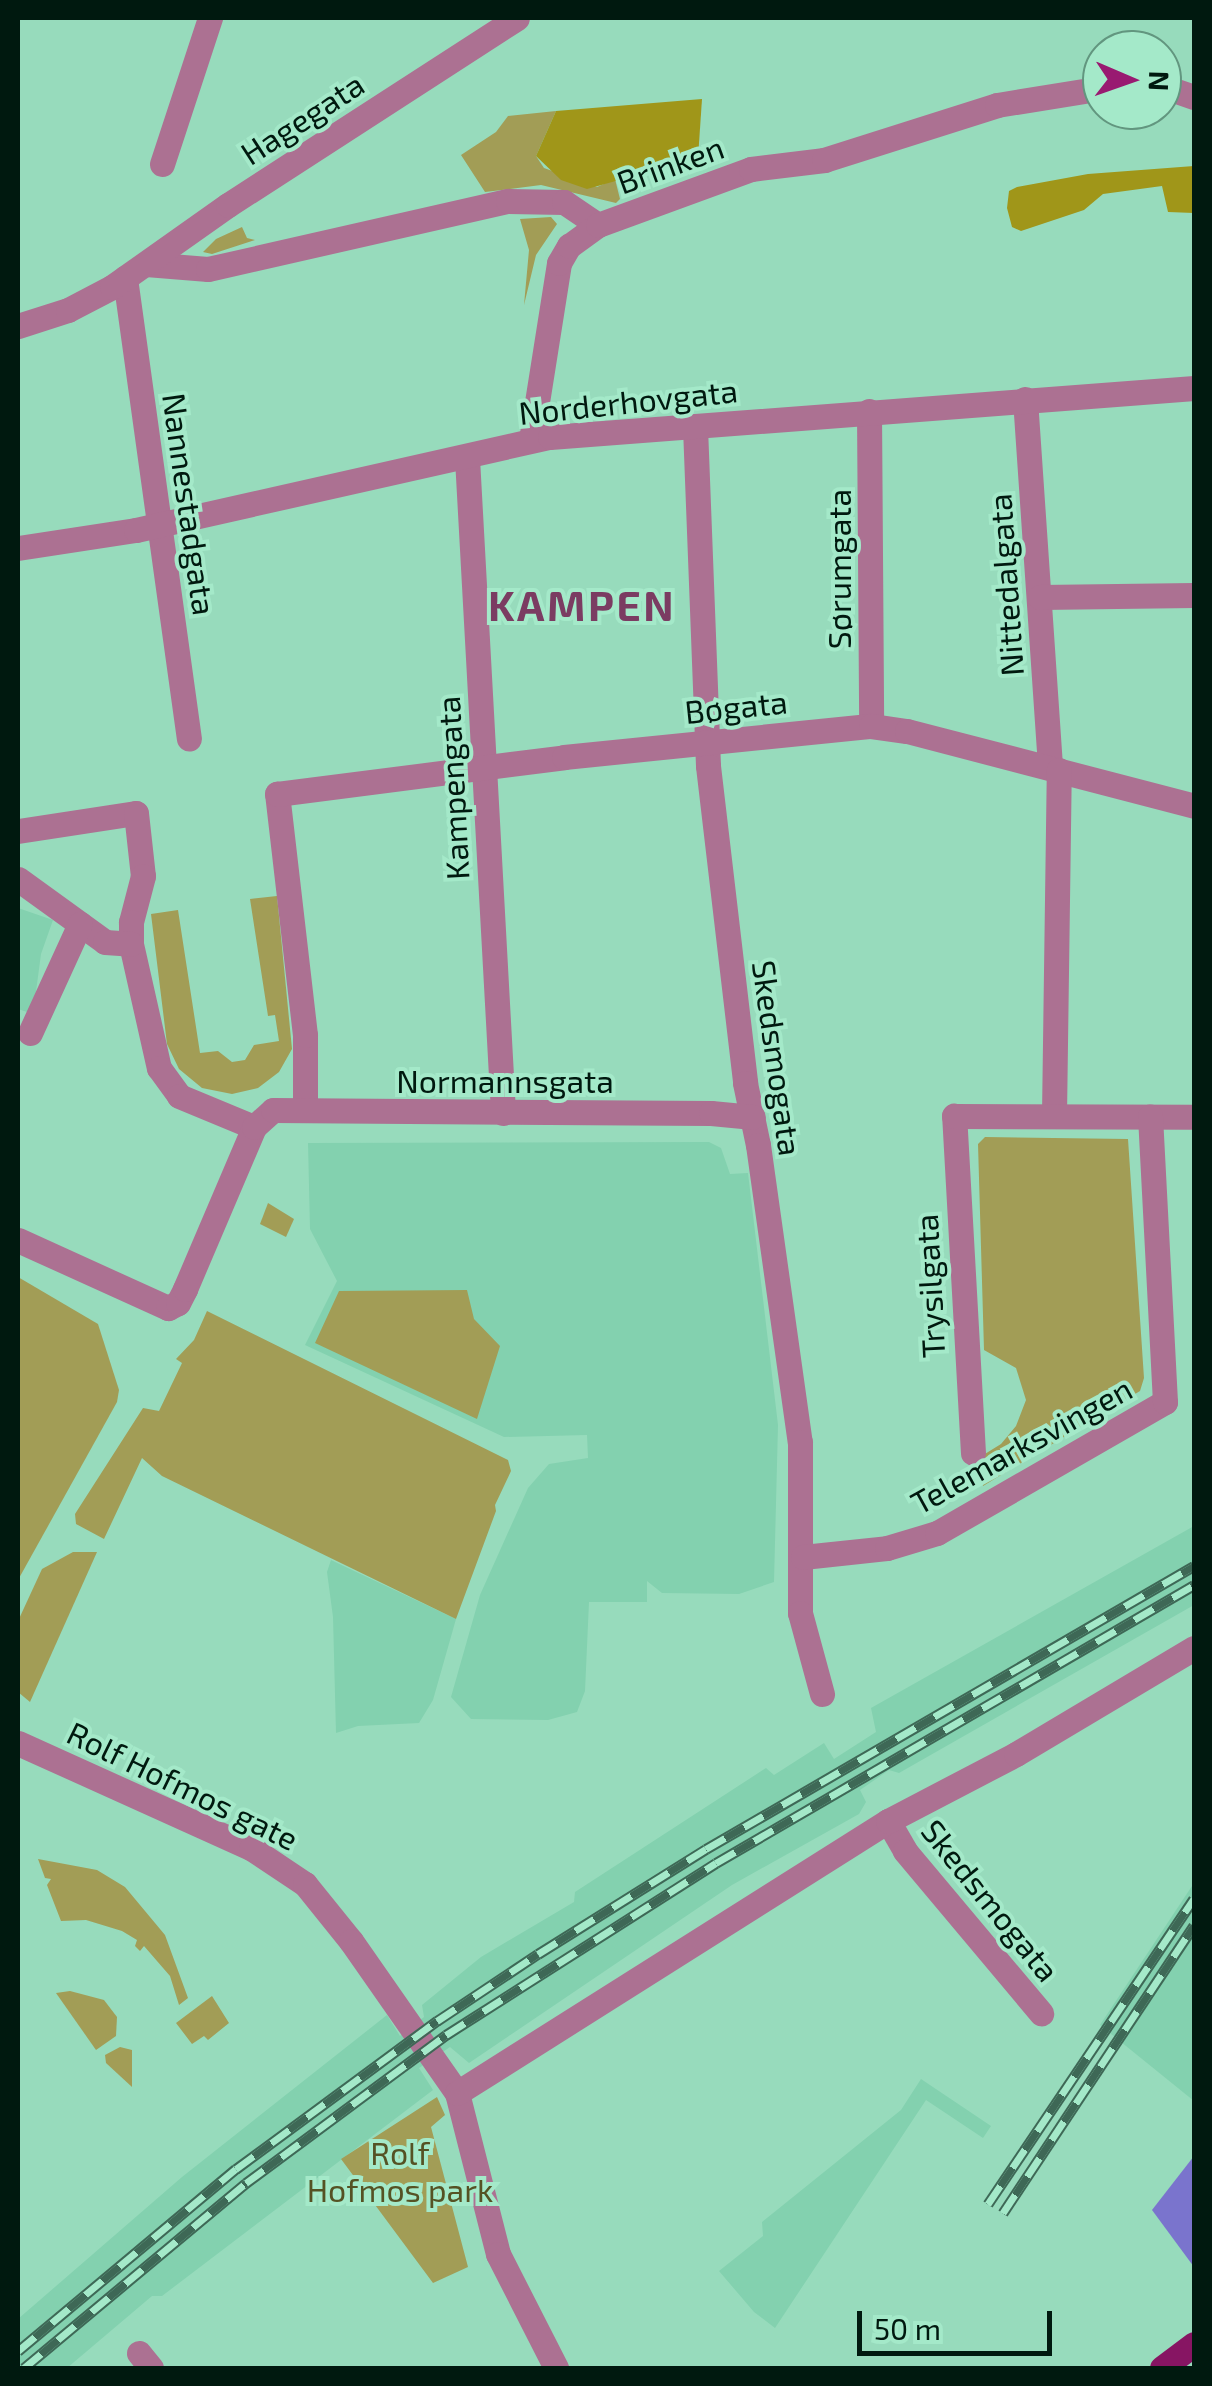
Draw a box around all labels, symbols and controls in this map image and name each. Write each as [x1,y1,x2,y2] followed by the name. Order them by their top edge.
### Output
[1082,30,1182,130] north arrow
[233,64,371,172] street label: Hagegata
[1143,70,1177,92] text: N
[611,127,729,201] street label: Brinken
[517,370,739,432] street label: Norderhovgata
[155,390,225,618] street label: Nannestadgata
[819,489,857,649] street label: Sørumgata
[979,493,1031,677] street label: Nittedalgata
[488,579,676,629] district label: KAMPEN
[683,682,789,730] street label: Bøgata
[428,695,476,881] street label: Kampengata
[745,958,811,1158] street label: Skedsmogata
[396,1061,614,1099] street label: Normannsgata
[906,1213,952,1359] street label: Trysilgata
[904,1368,1138,1522] street label: Telemarksvingen
[61,1712,305,1858] street label: Rolf Hofmos gate
[914,1811,1068,1989] street label: Skedsmogata
[307,2134,493,2209] park label: Rolf Hofmos park
[862,2291,1057,2353] scale bar
[874,2310,941,2346] text: 50 m

